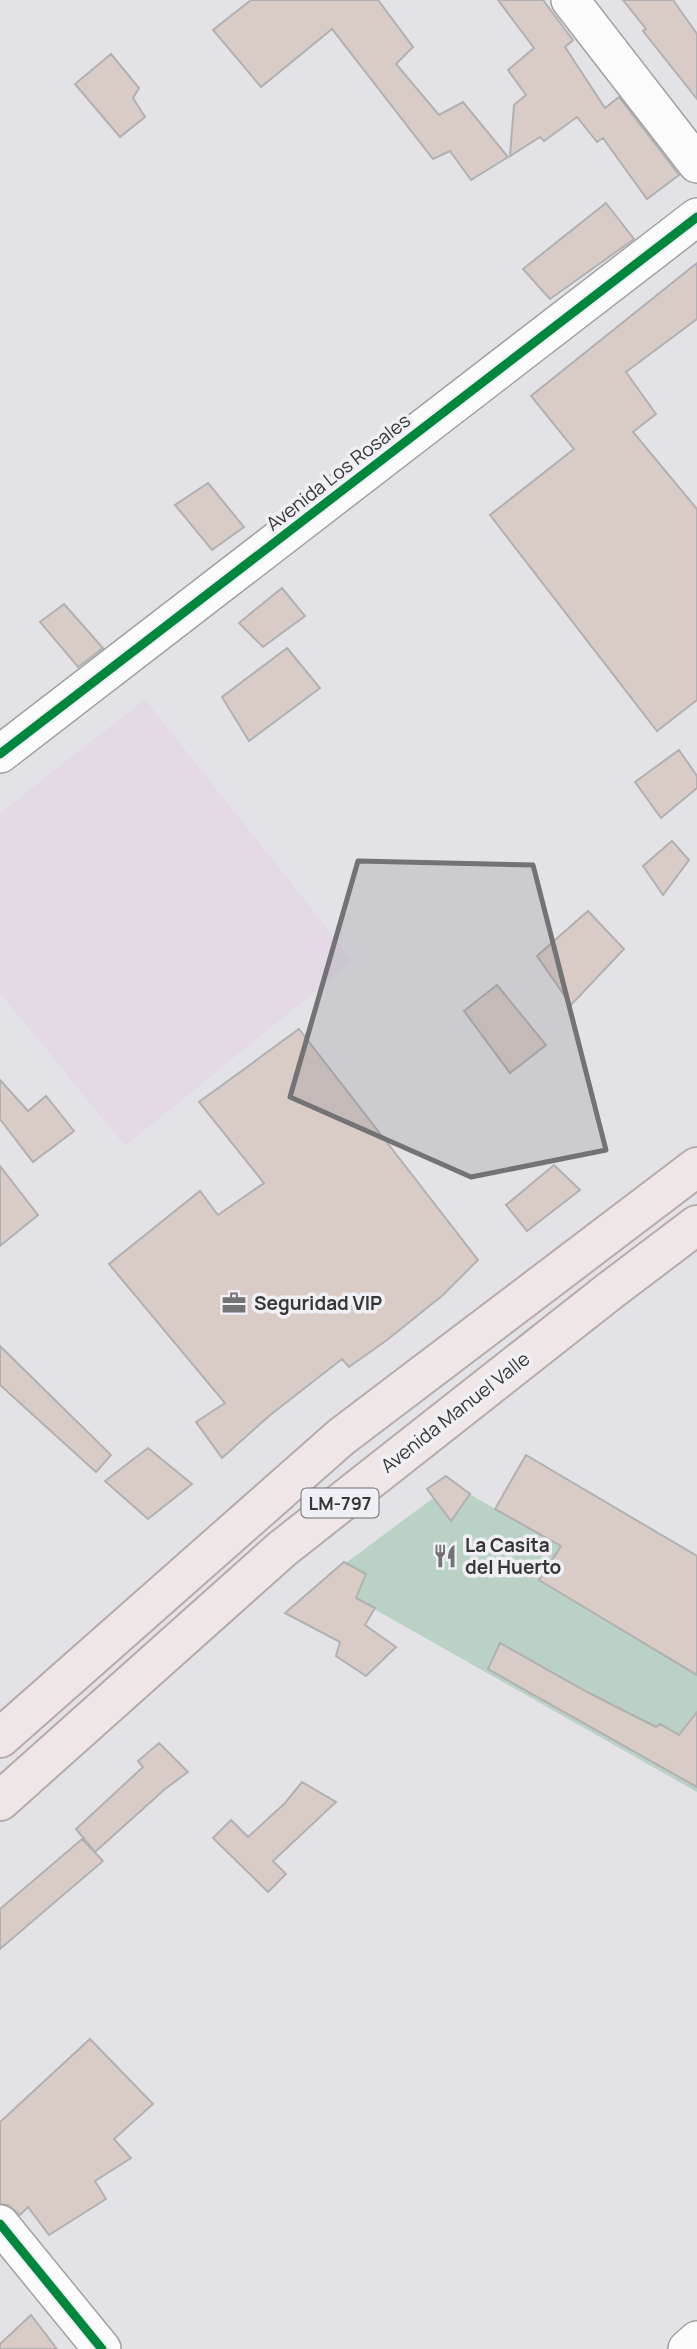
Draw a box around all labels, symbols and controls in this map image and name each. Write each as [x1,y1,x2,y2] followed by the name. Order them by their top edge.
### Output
[260,407,416,537] street label: Avenida Los Rosales
[220,1289,248,1317] office icon: Seguridad VIP
[254,1290,382,1316] place label: Seguridad VIP
[375,1346,535,1478] street label: Avenida Manuel Valle
[302,1488,378,1518] road number: LM-797
[465,1532,561,1580] place label: La Casita del Huerto
[431,1542,459,1570] restaurant icon: La Casita del Huerto

